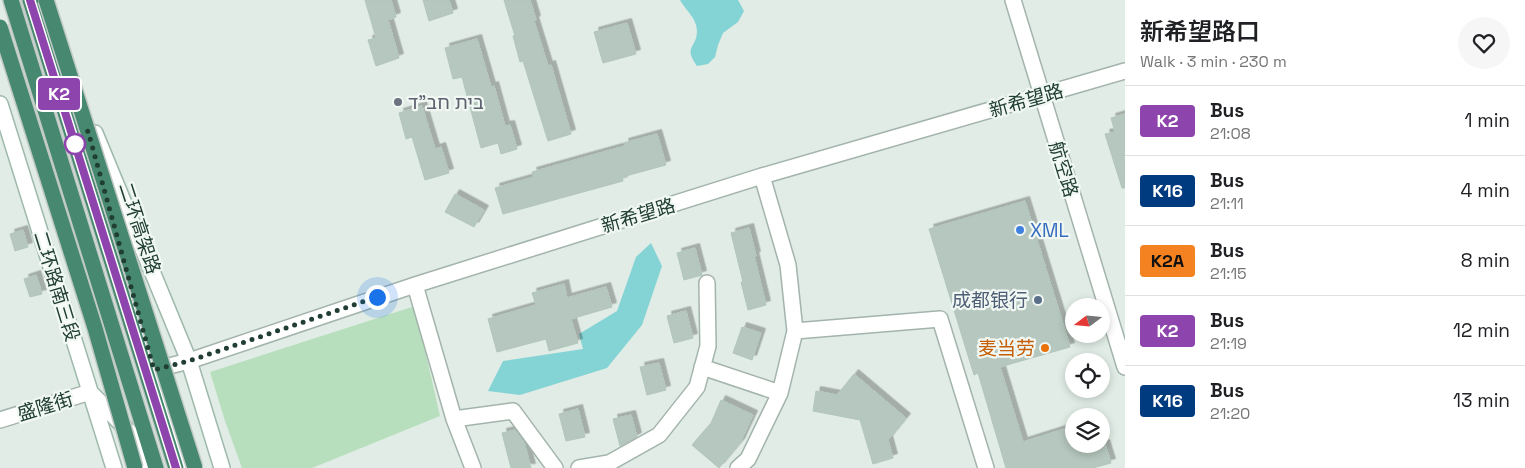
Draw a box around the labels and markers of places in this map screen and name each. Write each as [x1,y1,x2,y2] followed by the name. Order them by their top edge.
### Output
[408,90,484,115] place label: בית חב"ד
[392,96,404,108] marker: בית חב"ד
[64,133,86,155] unlabelled marker
[1030,218,1069,243] place label: XML
[1014,224,1026,236] marker: XML
[952,288,1028,313] place label: 成都银行
[1032,294,1044,306] marker: 成都银行
[978,336,1035,361] place label: 麦当劳
[1039,342,1051,354] marker: 麦当劳

